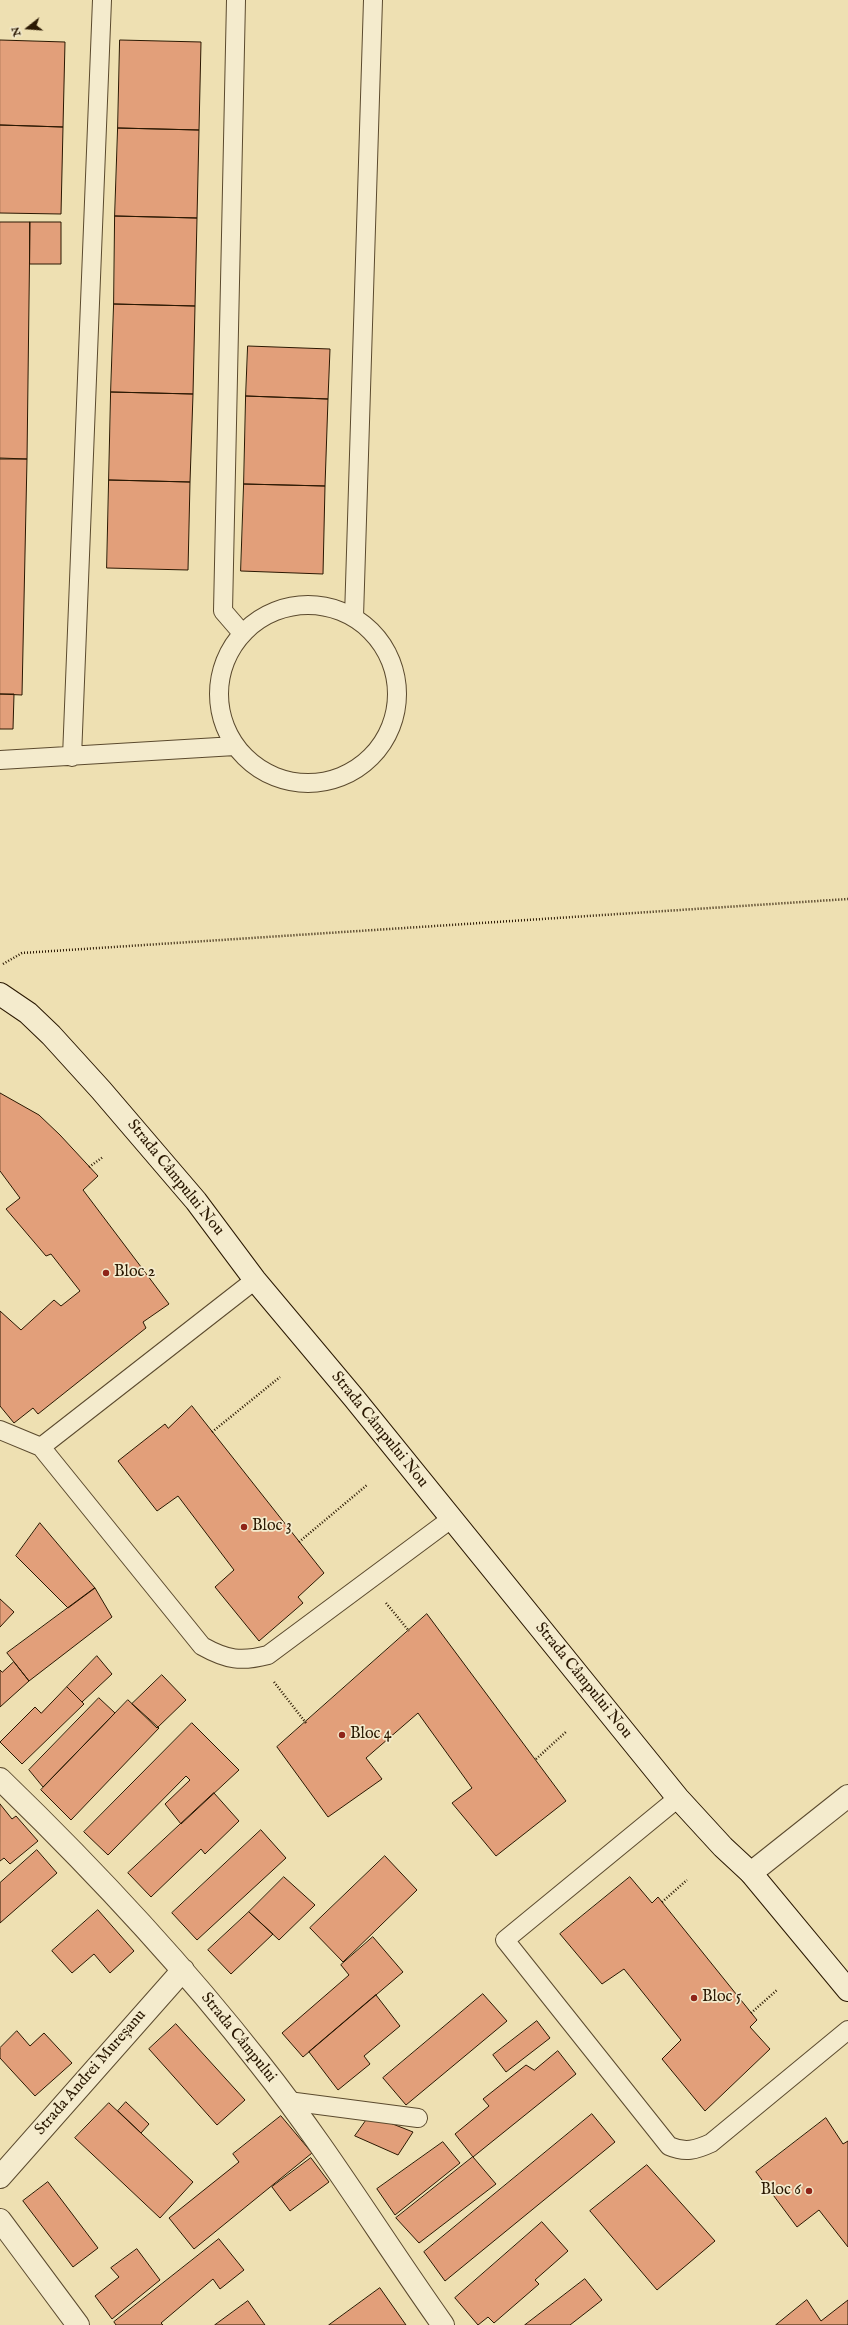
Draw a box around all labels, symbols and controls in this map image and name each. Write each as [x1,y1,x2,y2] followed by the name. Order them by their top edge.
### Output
[8,8,48,48] north arrow
[8,25,25,38] text: N
[122,1116,228,1240] street label: Strada Câmpului Nou
[114,1263,155,1283] place label: Bloc 2
[101,1268,111,1278] marker: Bloc 2
[326,1368,432,1492] street label: Strada Câmpului Nou
[252,1517,292,1537] place label: Bloc 3
[239,1522,249,1532] marker: Bloc 3
[530,1619,636,1743] street label: Strada Câmpului Nou
[350,1725,392,1745] place label: Bloc 4
[337,1730,347,1740] marker: Bloc 4
[702,1988,742,2008] place label: Bloc 5
[196,1989,280,2087] street label: Strada Câmpului
[689,1993,699,2003] marker: Bloc 5
[31,2006,151,2140] street label: Strada Andrei Mureșanu
[760,2181,801,2201] place label: Bloc 6
[804,2186,814,2196] marker: Bloc 6

